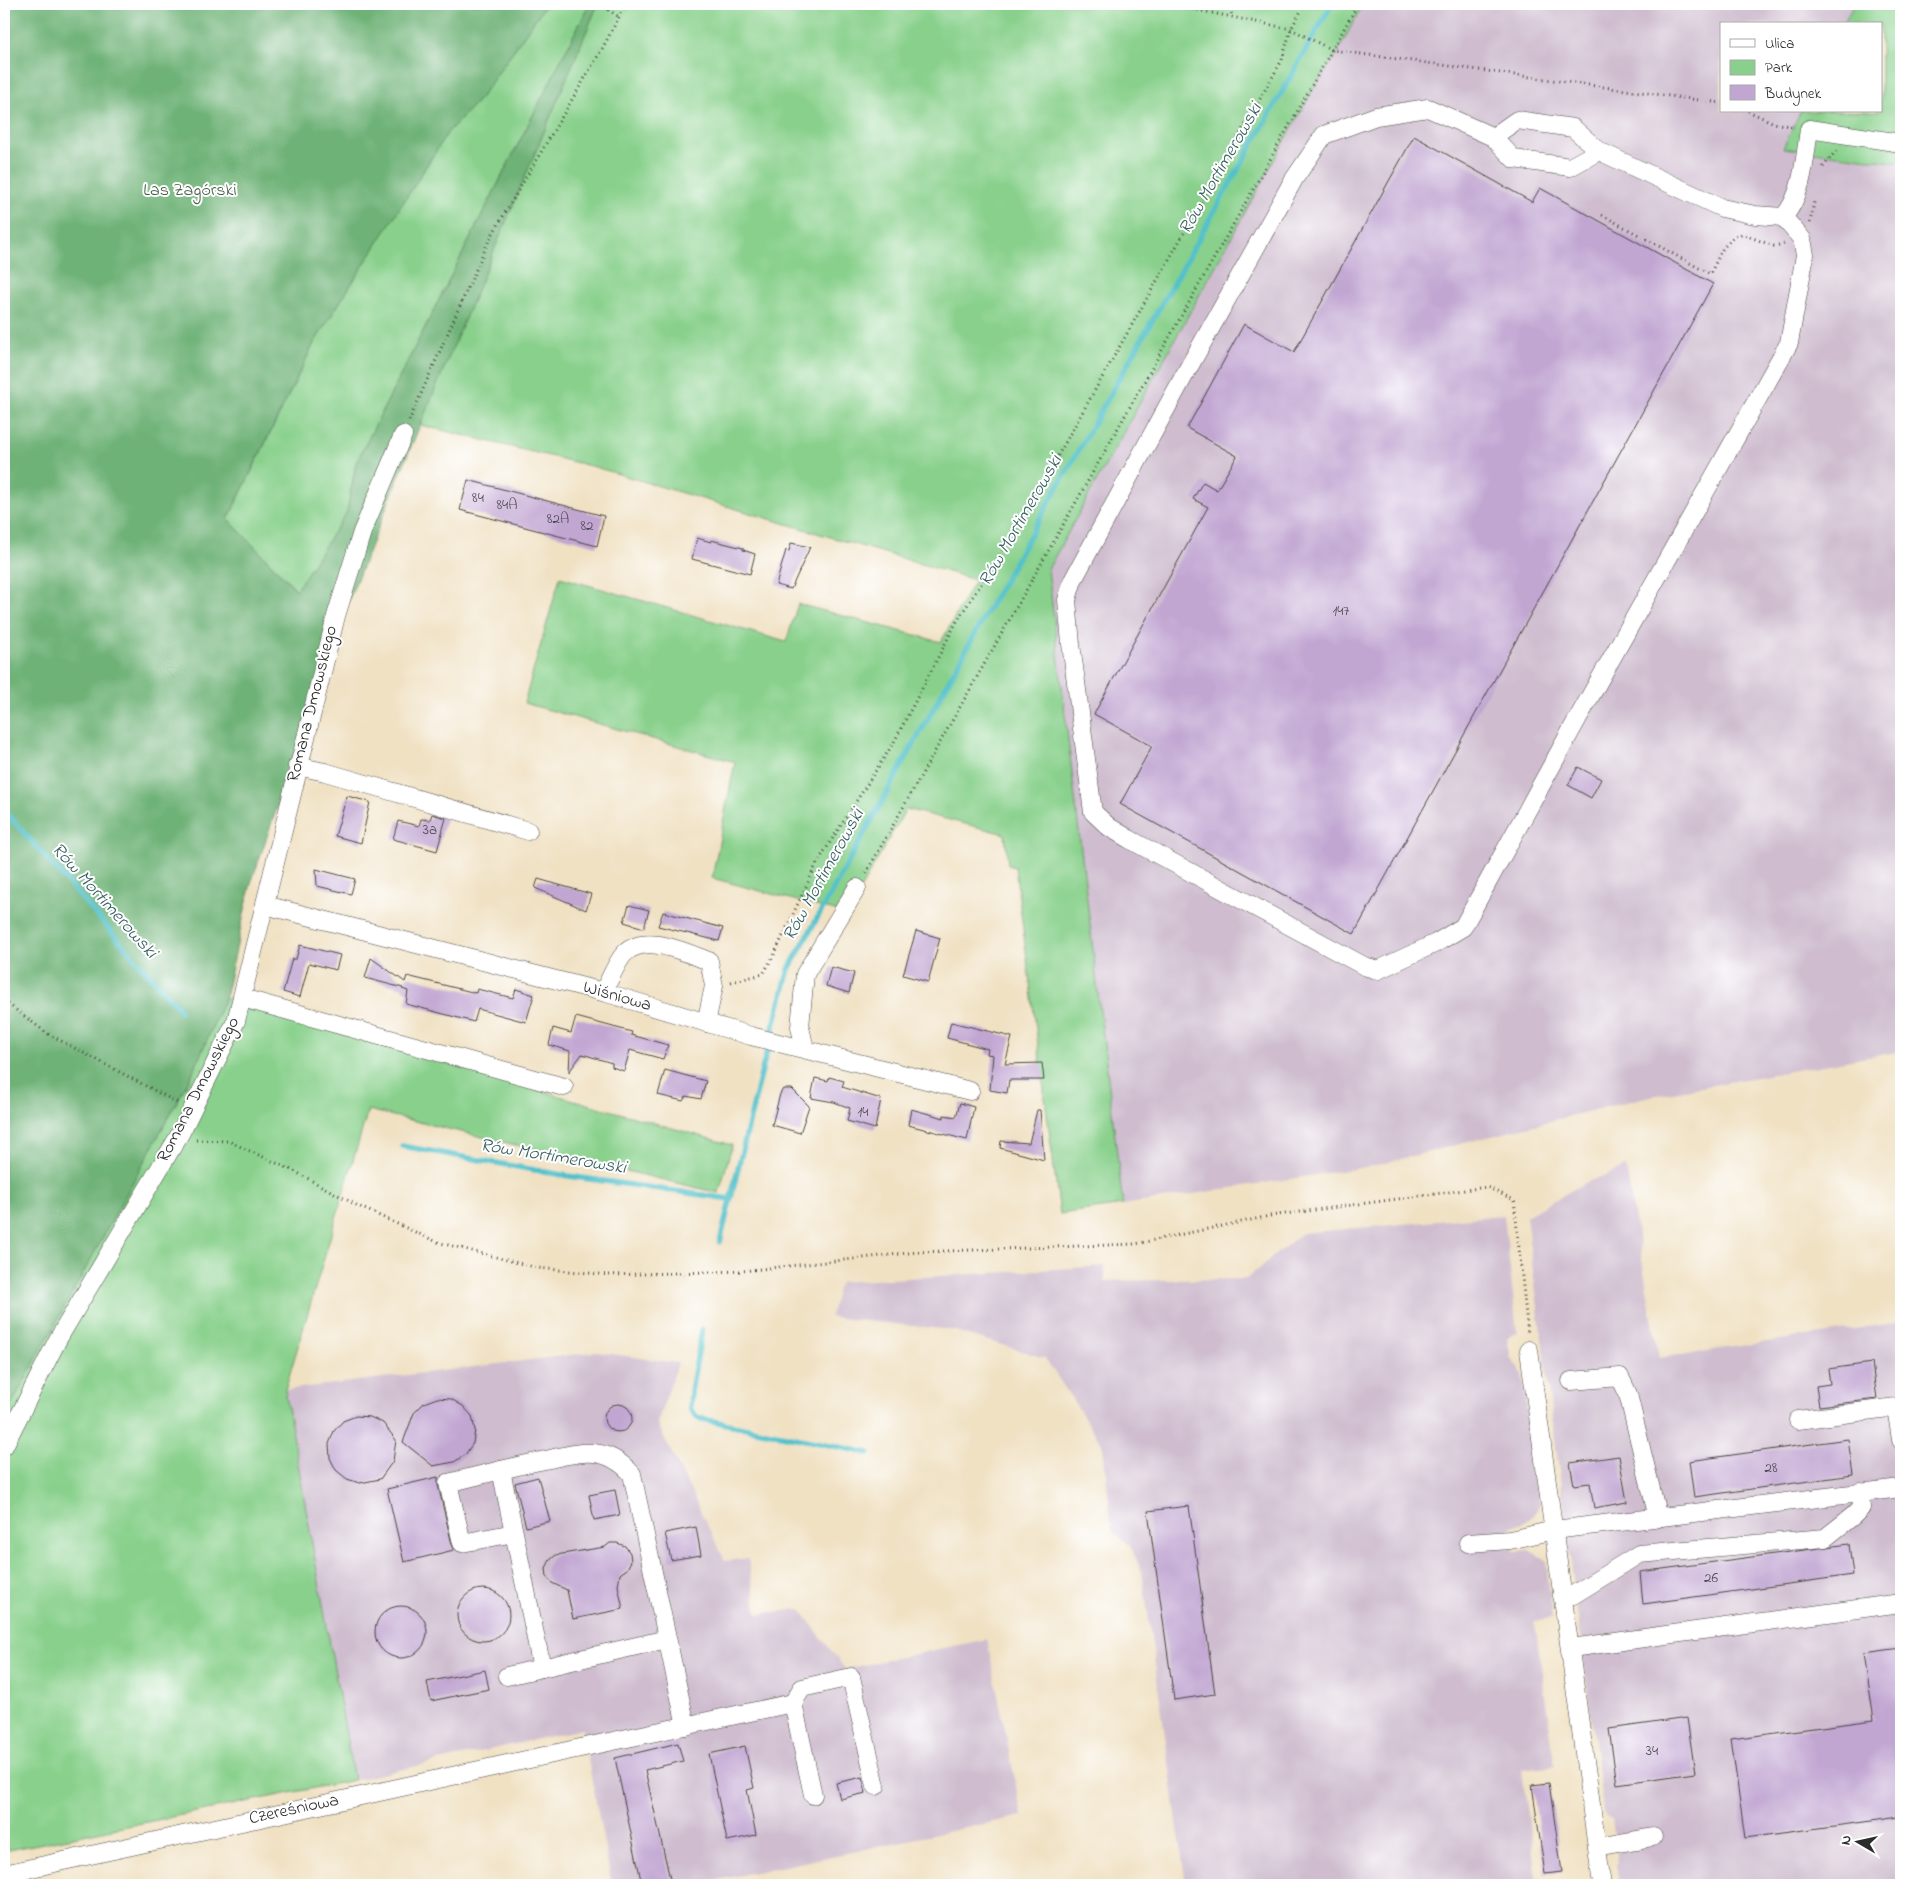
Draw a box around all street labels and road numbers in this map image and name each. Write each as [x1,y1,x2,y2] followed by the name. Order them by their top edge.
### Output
[281,623,346,785] street label: Romana Dmowskiego
[580,975,654,1019] street label: Wiśniowa
[151,1013,248,1168] street label: Romana Dmowskiego
[247,1788,341,1832] street label: Czereśniowa

